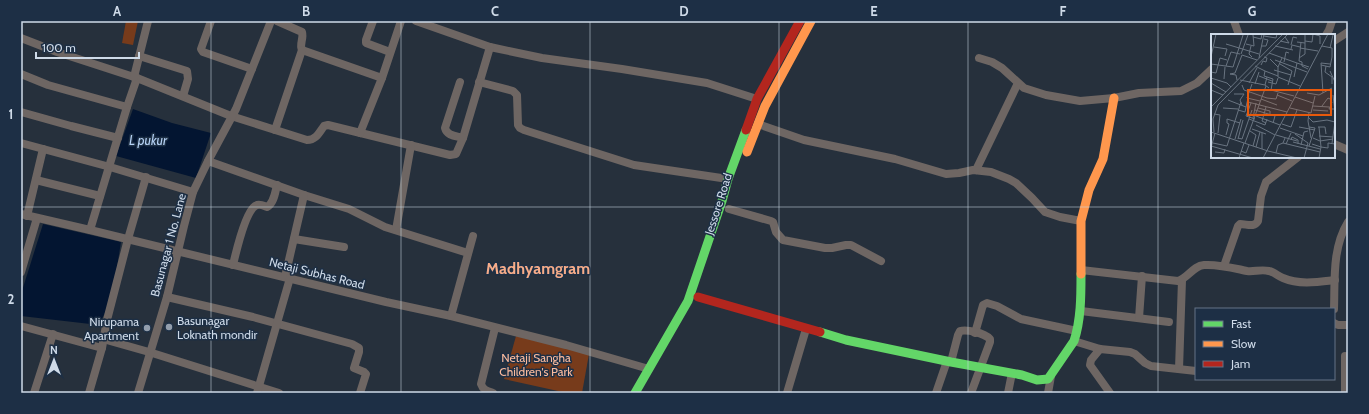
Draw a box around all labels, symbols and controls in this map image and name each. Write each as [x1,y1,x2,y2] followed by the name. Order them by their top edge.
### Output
[113,3,122,19] text: A
[302,3,310,19] text: B
[491,3,499,19] text: C
[679,3,689,19] text: D
[870,3,878,19] text: E
[1060,3,1067,19] text: F
[1248,3,1257,19] text: G
[36,34,139,60] scale bar
[1211,34,1335,158] inset map
[42,40,76,55] text: 100 m
[9,106,13,122] text: 1
[129,132,168,148] water label: L pukur
[701,171,735,238] street label: Jessore Road
[147,192,189,298] street label: Basunagar 1 No. Lane
[268,254,366,292] street label: Netaji Subhas Road
[486,259,590,278] district label: Madhyamgram
[8,291,15,307] text: 2
[1195,308,1335,380] legend
[177,313,258,342] place label: Basunagar Loknath mondir
[84,314,139,343] place label: Nirupama Apartment
[1231,316,1251,331] text: Fast
[164,322,174,332] marker: Basunagar Loknath mondir
[142,323,152,333] marker: Nirupama Apartment
[1231,336,1256,351] text: Slow
[34,340,74,380] north arrow
[50,343,58,357] text: N
[499,350,573,379] park label: Netaji Sangha Children's Park
[1230,356,1250,371] text: Jam

